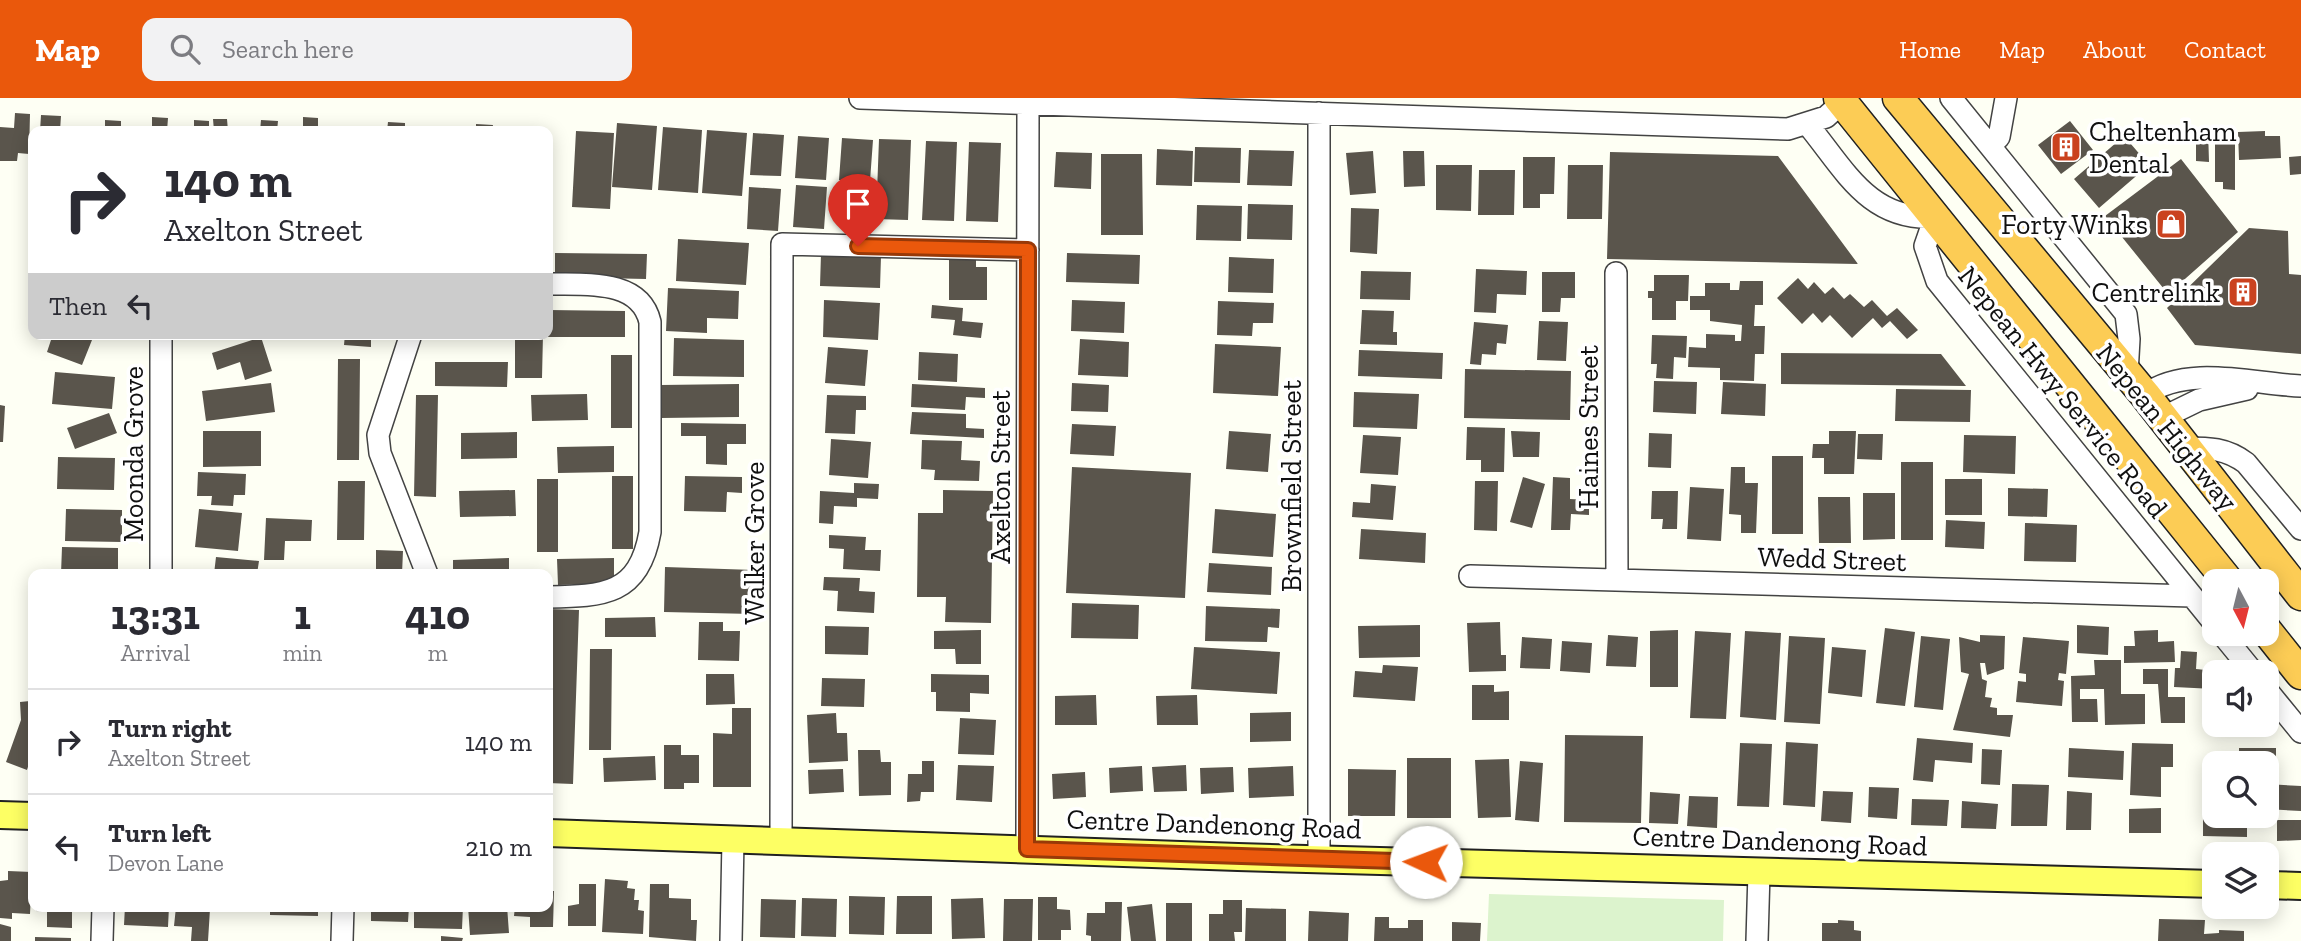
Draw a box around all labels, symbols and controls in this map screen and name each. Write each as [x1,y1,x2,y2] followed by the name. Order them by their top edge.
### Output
[142,18,632,81] search box
[35,30,100,69] text: Map
[166,30,204,68] icon: search
[222,33,354,65] text: Search here
[1899,35,1961,64] text: Home
[1999,35,2045,64] text: Map
[2083,35,2146,64] text: About
[2184,35,2266,64] text: Contact
[2089,115,2236,180] place label: Cheltenham Dental
[2049,130,2083,164] building icon: Cheltenham Dental
[164,151,292,210] text: 140 m
[49,154,140,245] icon: right
[828,174,888,246] pin
[839,185,877,223] icon: arrive
[2154,207,2188,241] shop icon: Forty Winks
[2001,208,2148,241] place label: Forty Winks
[164,211,362,249] text: Axelton Street
[1951,260,2175,524] street label: Nepean Hwy Service Road
[2226,275,2260,309] building icon: Centrelink
[2092,276,2220,309] place label: Centrelink
[121,287,159,325] icon: left
[49,290,107,322] text: Then
[2089,337,2245,518] street label: Nepean Highway
[1572,344,1605,509] street label: Haines Street
[117,366,150,542] street label: Moonda Grove
[1275,379,1308,592] street label: Brownfield Street
[984,390,1017,564] street label: Axelton Street
[738,462,771,624] street label: Walker Grove
[1757,540,1908,578] street label: Wedd Street
[2202,569,2278,646] north arrow
[2202,569,2279,919] map controls
[111,589,200,640] text: 13:31
[294,589,311,640] text: 1
[405,589,470,640] text: 410
[121,639,190,667] text: Arrival
[283,639,322,667] text: min
[428,639,448,667] text: m
[2202,660,2279,737] button: sound
[108,712,231,744] text: Turn right
[49,723,87,761] icon: right
[465,726,532,758] text: 140 m
[108,744,251,772] text: Axelton Street
[2202,751,2279,828] button: search
[1066,802,1362,846] street label: Centre Dandenong Road
[108,817,211,849] text: Turn left
[1632,819,1928,863] street label: Centre Dandenong Road
[1389,825,1463,899] position arrow
[49,828,87,866] icon: left
[465,831,532,863] text: 210 m
[2202,842,2279,919] button: layers
[108,849,224,877] text: Devon Lane

